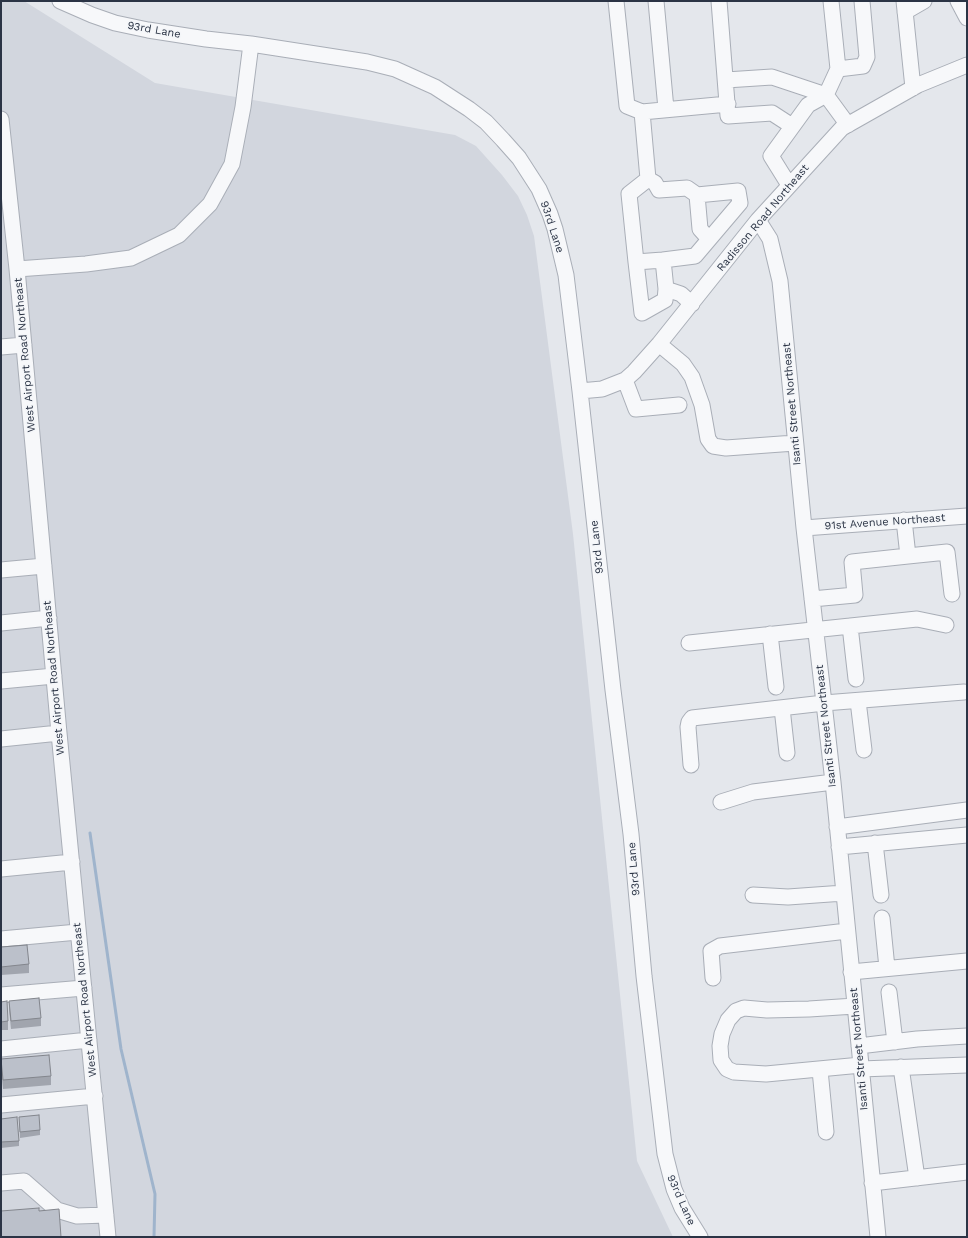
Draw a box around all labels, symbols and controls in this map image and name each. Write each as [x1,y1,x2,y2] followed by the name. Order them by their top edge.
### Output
[126,19,182,41] street label: 93rd Lane
[714,162,812,274] street label: Radisson Road Northeast
[537,199,567,255] street label: 93rd Lane
[12,277,38,433] street label: West Airport Road Northeast
[780,342,804,466] street label: Isanti Street Northeast
[824,511,946,533] street label: 91st Avenue Northeast
[588,520,606,574] street label: 93rd Lane
[41,600,67,756] street label: West Airport Road Northeast
[813,664,839,788] street label: Isanti Street Northeast
[625,842,643,896] street label: 93rd Lane
[70,922,100,1078] street label: West Airport Road Northeast
[847,987,871,1111] street label: Isanti Street Northeast
[664,1173,698,1227] street label: 93rd Lane

